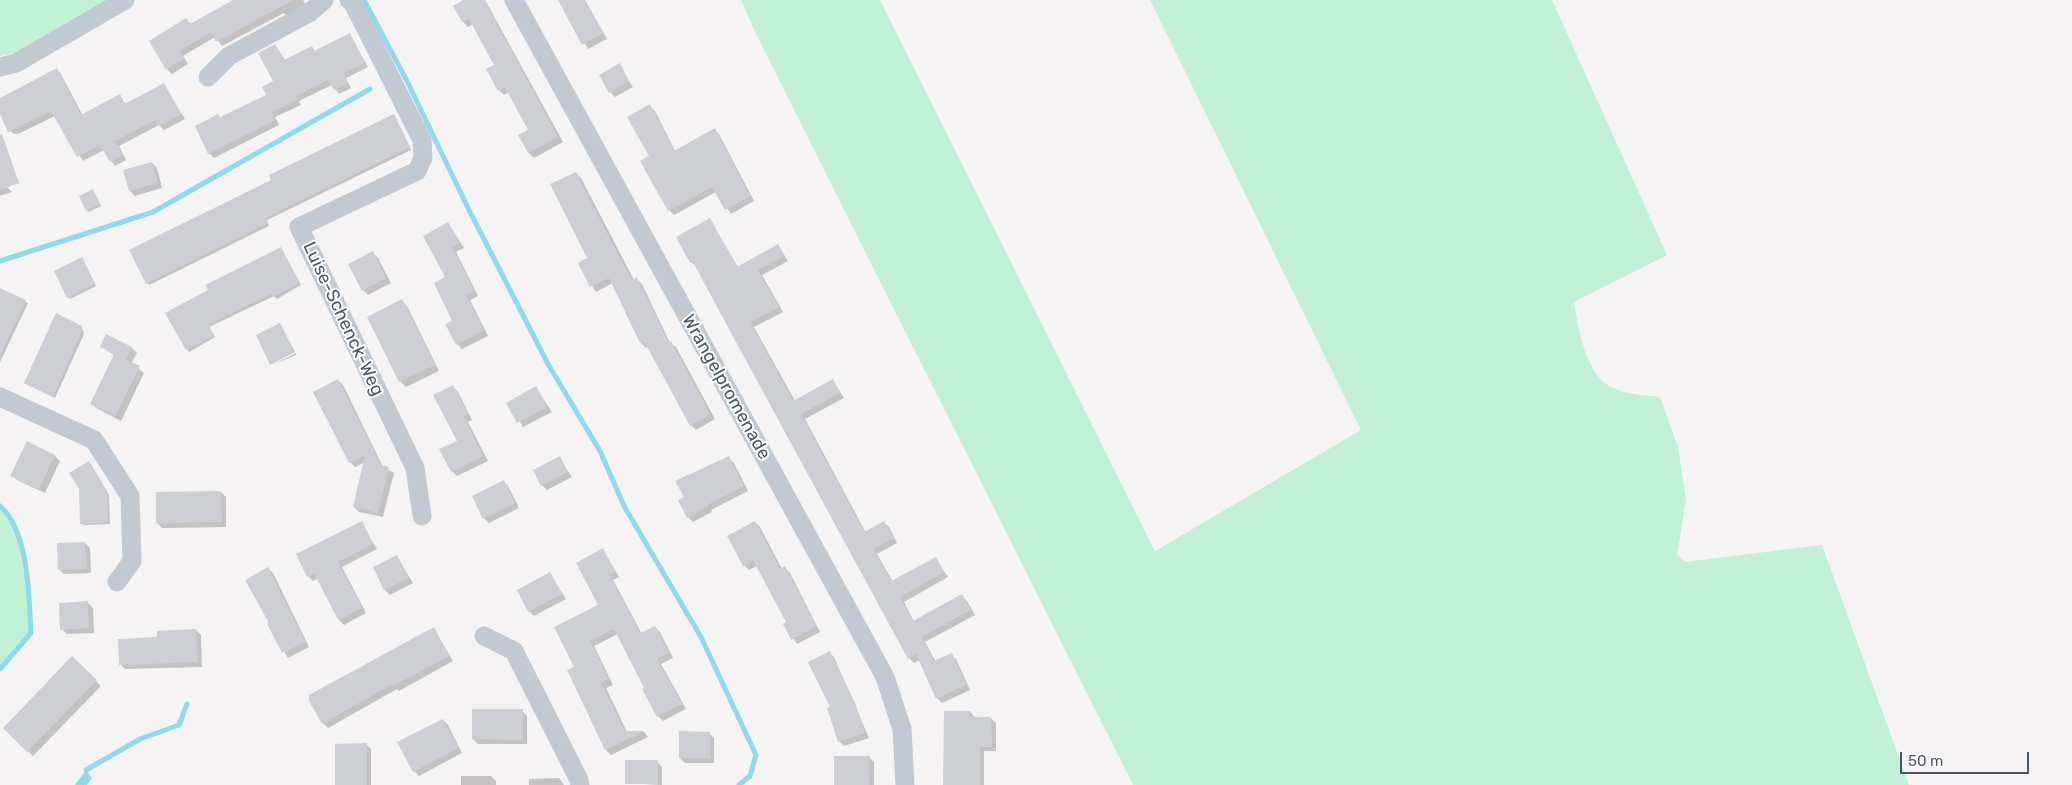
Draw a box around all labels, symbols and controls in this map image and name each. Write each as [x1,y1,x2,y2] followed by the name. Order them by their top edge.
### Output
[298,239,388,399] street label: Luise-Schenck-Weg
[677,311,775,463] street label: Wrangelpromenade
[1902,742,2031,774] scale bar
[1908,752,1943,770] text: 50 m

